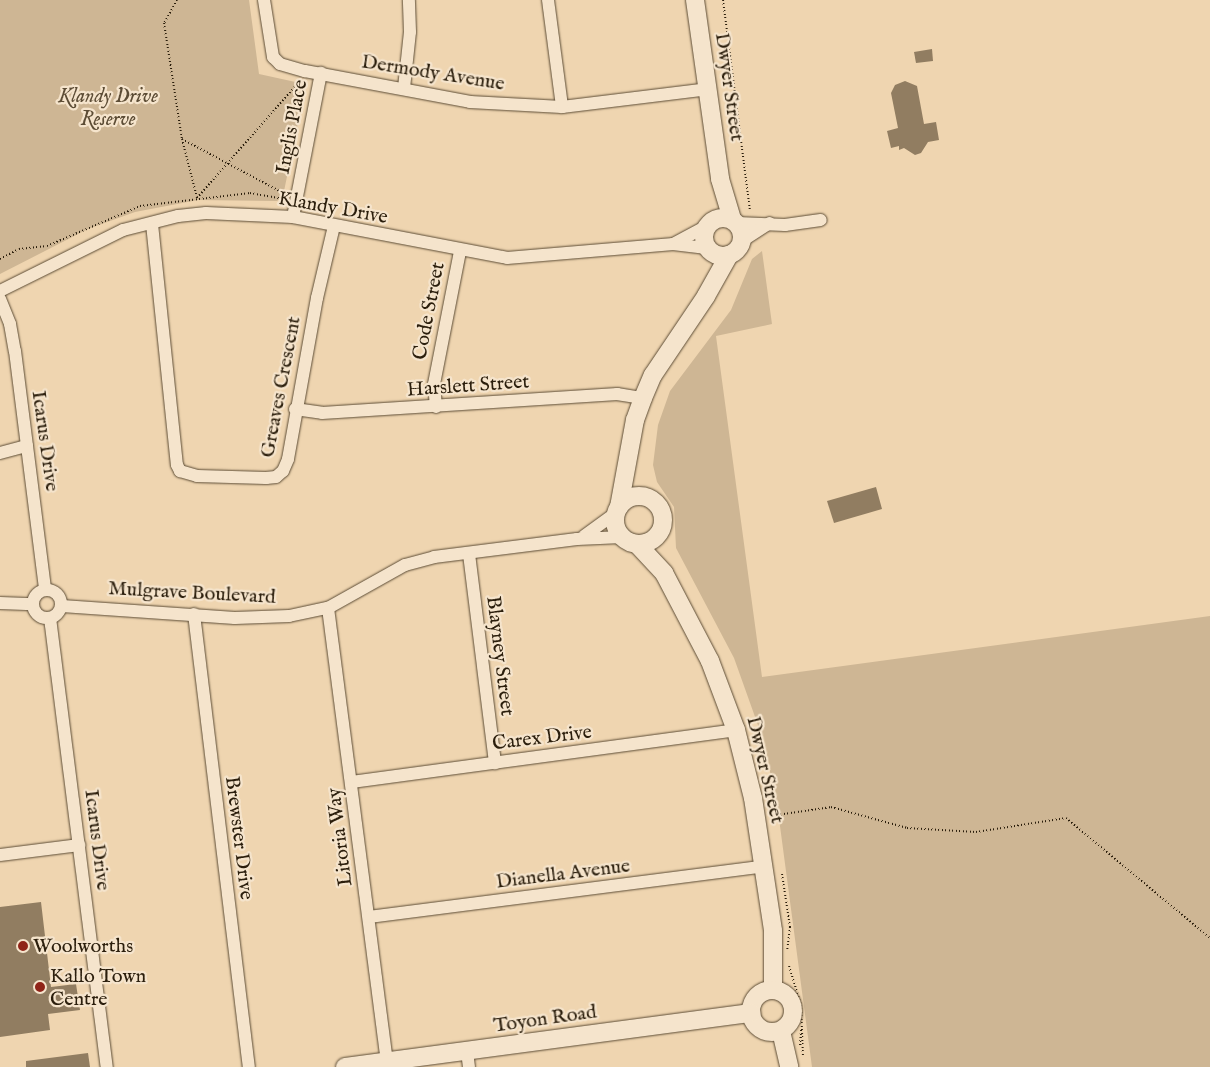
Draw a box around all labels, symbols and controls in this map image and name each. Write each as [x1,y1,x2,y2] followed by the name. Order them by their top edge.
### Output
[710,31,748,143] street label: Dwyer Street
[360,50,506,96] street label: Dermody Avenue
[271,78,313,176] street label: Inglis Place
[58,84,158,131] park label: Klandy Drive Reserve
[276,187,390,229] street label: Klandy Drive
[408,260,450,362] street label: Code Street
[256,314,306,460] street label: Greaves Crescent
[406,370,530,402] street label: Harslett Street
[26,389,64,493] street label: Icarus Drive
[108,577,276,609] street label: Mulgrave Boulevard
[481,595,519,717] street label: Blayney Street
[741,714,789,826] street label: Dwyer Street
[491,720,593,756] street label: Carex Drive
[220,775,258,901] street label: Brewster Drive
[322,786,358,888] street label: Litoria Way
[79,788,115,892] street label: Icarus Drive
[495,854,631,894] street label: Dianella Avenue
[33,934,133,958] place label: Woolworths
[17,940,29,952] marker: Woolworths
[50,964,146,1011] place label: Kallo Town Centre
[34,981,46,993] marker: Kallo Town Centre
[492,1000,598,1038] street label: Toyon Road

